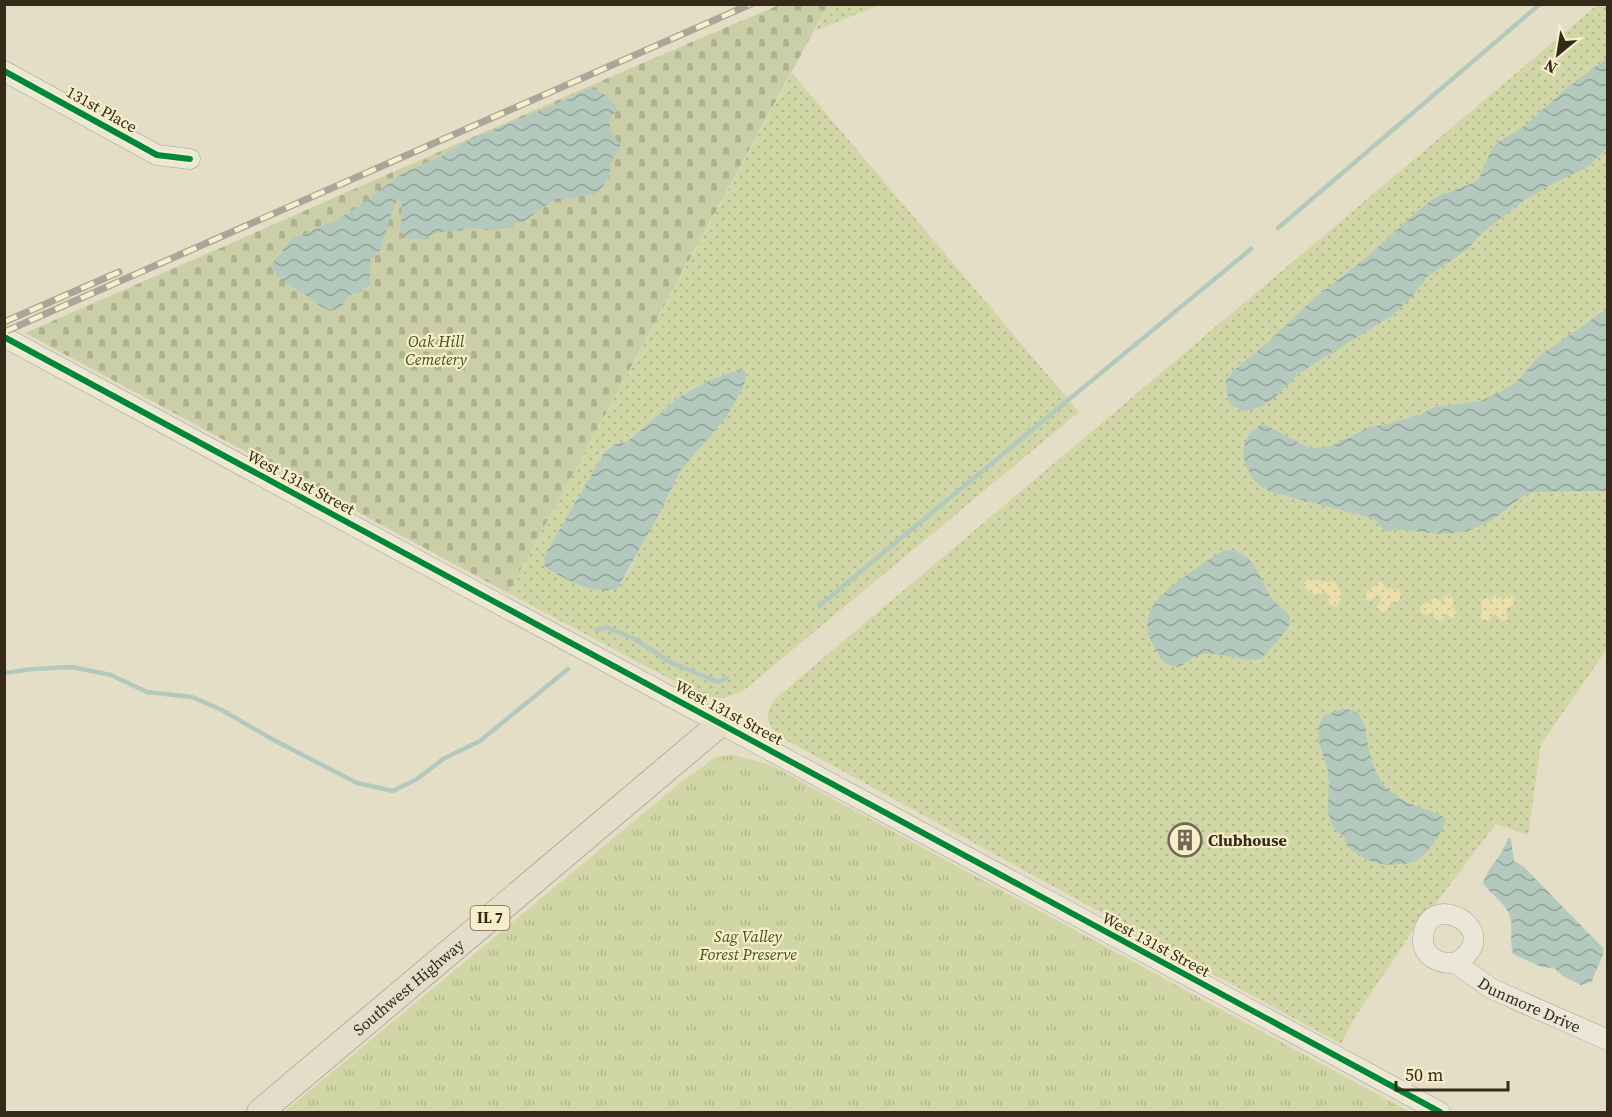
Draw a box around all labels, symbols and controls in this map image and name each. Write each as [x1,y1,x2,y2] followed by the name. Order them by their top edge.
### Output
[1528,24,1588,84] north arrow
[1540,54,1561,79] text: N
[63,80,141,138] street label: 131st Place
[405,330,467,370] park label: Oak Hill Cemetery
[243,444,360,520] street label: West 131st Street
[671,674,788,750] street label: West 131st Street
[1167,822,1203,858] building icon: Clubhouse
[1208,829,1287,851] place label: Clubhouse
[470,906,510,930] road number: IL 7
[1098,906,1215,982] street label: West 131st Street
[698,925,797,965] park label: Sag Valley Forest Preserve
[348,933,469,1040] street label: Southwest Highway
[1474,972,1584,1038] street label: Dunmore Drive
[1396,1054,1508,1092] scale bar
[1405,1062,1443,1087] text: 50 m

